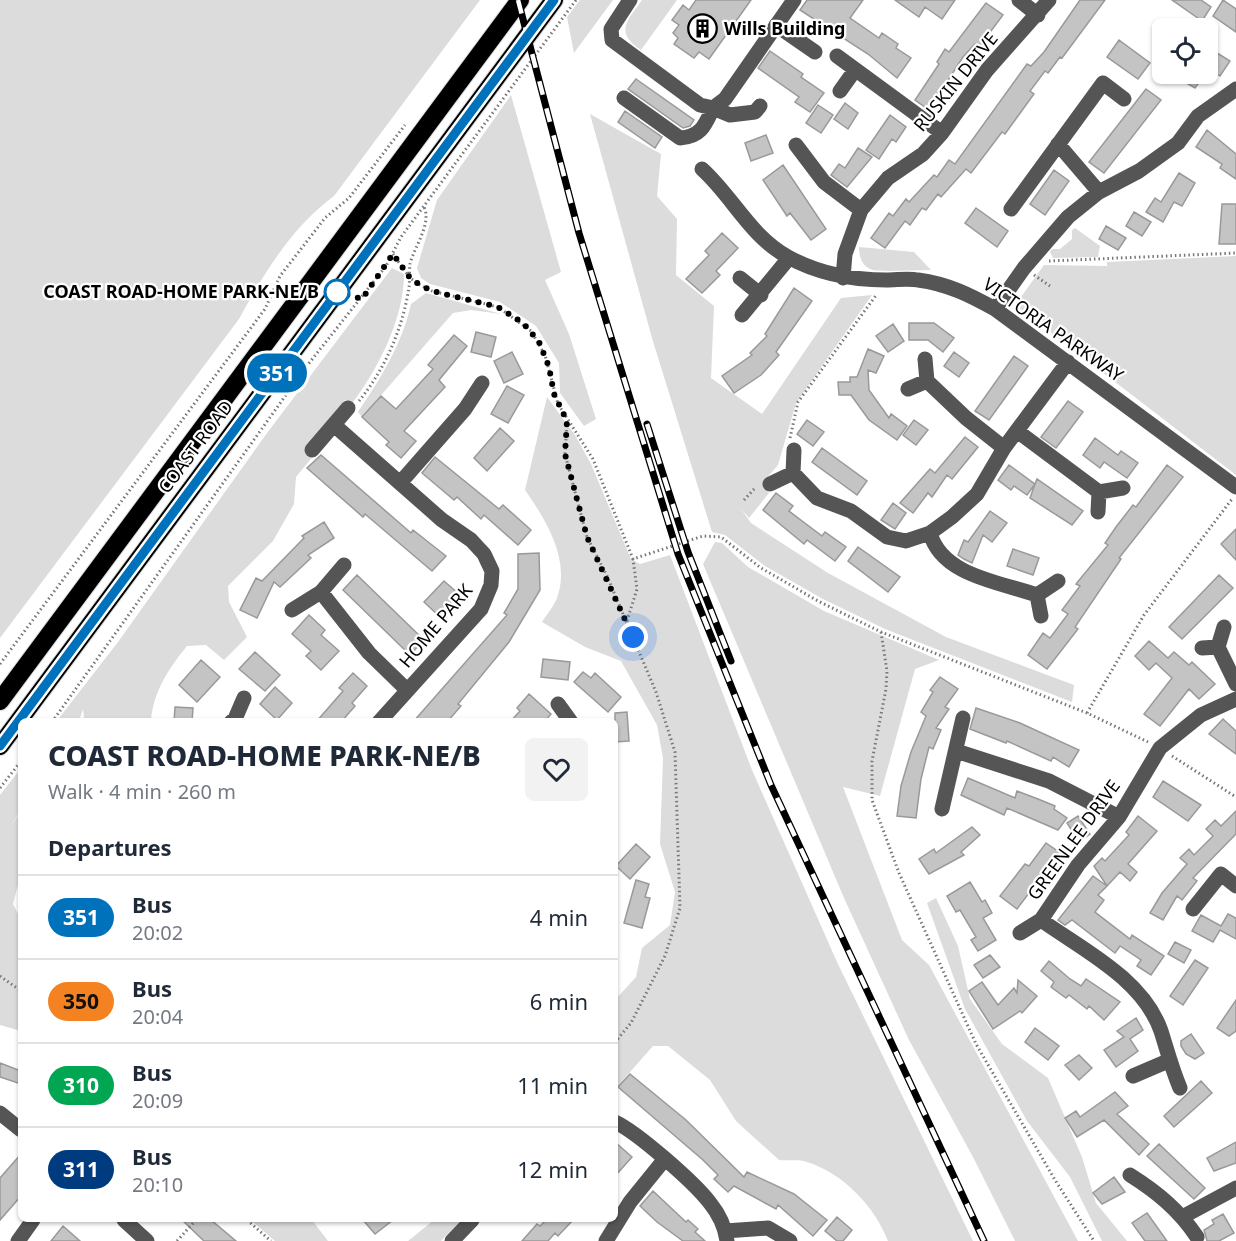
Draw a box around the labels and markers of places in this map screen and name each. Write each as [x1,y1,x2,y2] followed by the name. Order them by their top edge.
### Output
[687,13,719,45] building icon: Wills Building
[724,16,845,40] place label: Wills Building
[43,279,319,303] place label: COAST ROAD-HOME PARK-NE/B
[324,279,350,305] marker: COAST ROAD-HOME PARK-NE/B

